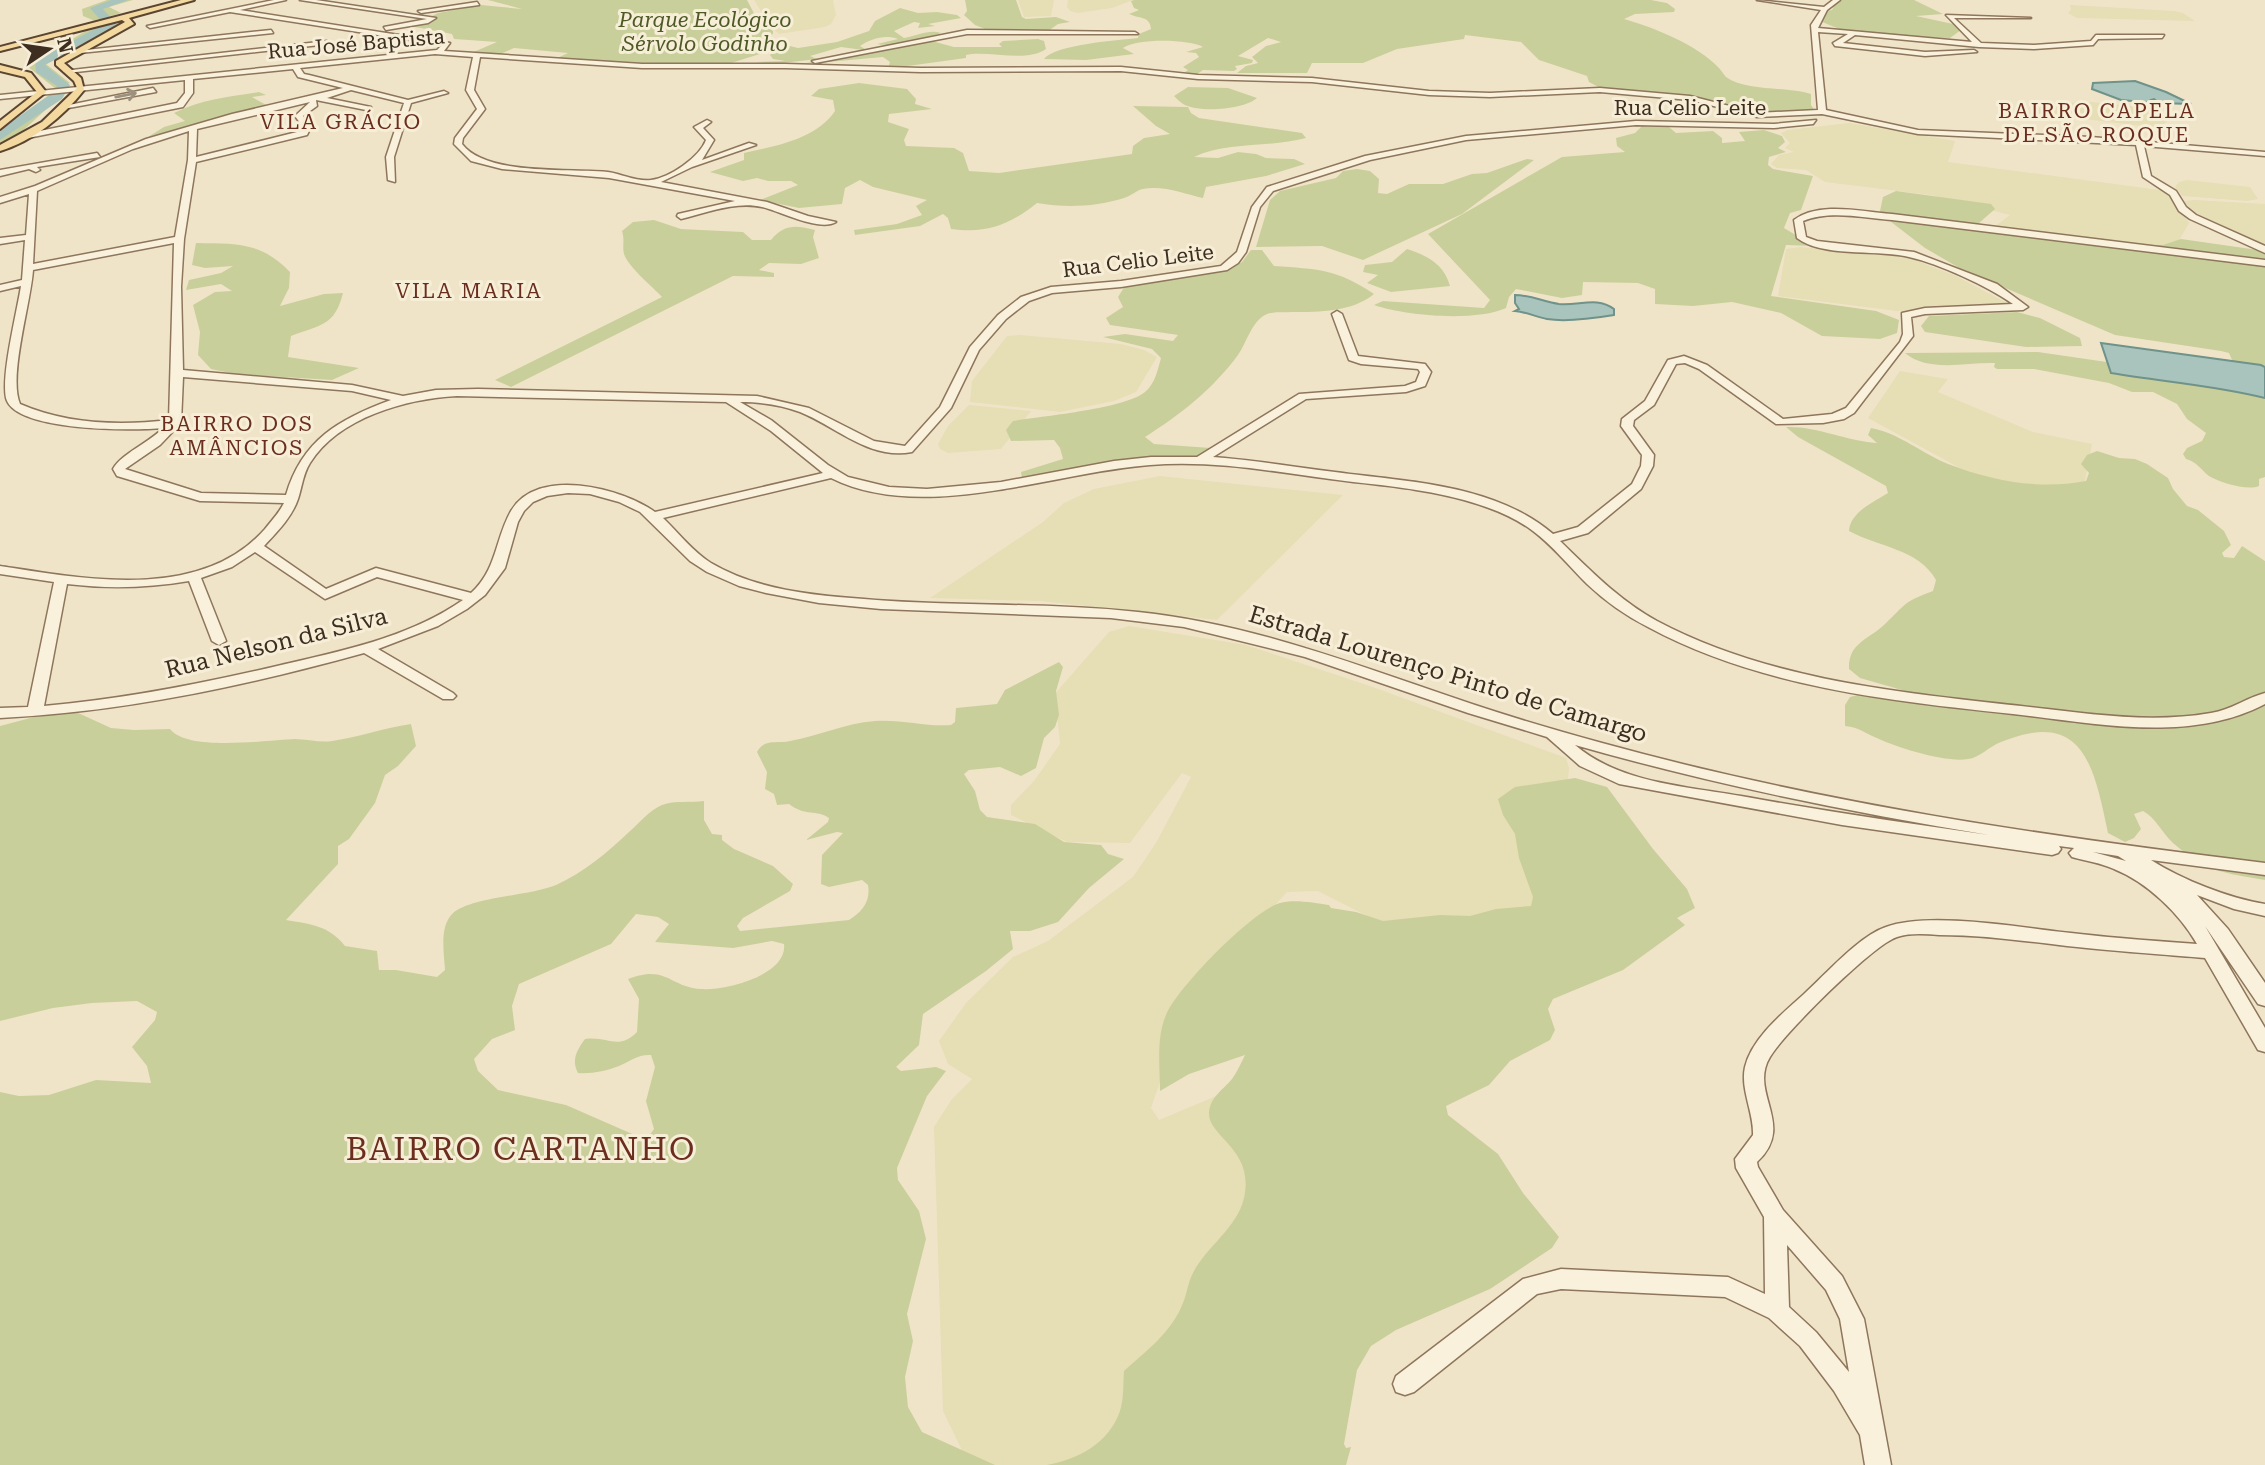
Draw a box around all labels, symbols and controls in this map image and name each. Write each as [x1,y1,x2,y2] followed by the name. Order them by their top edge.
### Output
[618,8,791,56] park label: Parque Ecológico Sérvolo Godinho
[14,14,84,84] north arrow
[266,24,446,64] street label: Rua José Baptista
[52,36,78,55] text: N
[114,87,137,101] one-way arrow
[1614,96,1766,120] street label: Rua Celio Leite
[1998,99,2196,147] district label: BAIRRO CAPELA DE SÃO ROQUE
[260,109,422,134] district label: VILA GRÁCIO
[1061,240,1215,282] street label: Rua Celio Leite
[395,279,543,303] district label: VILA MARIA
[160,412,314,460] district label: BAIRRO DOS AMÂNCIOS
[1245,600,1651,748] street label: Estrada Lourenço Pinto de Camargo
[162,602,390,684] street label: Rua Nelson da Silva
[346,1130,696,1168] district label: BAIRRO CARTANHO

